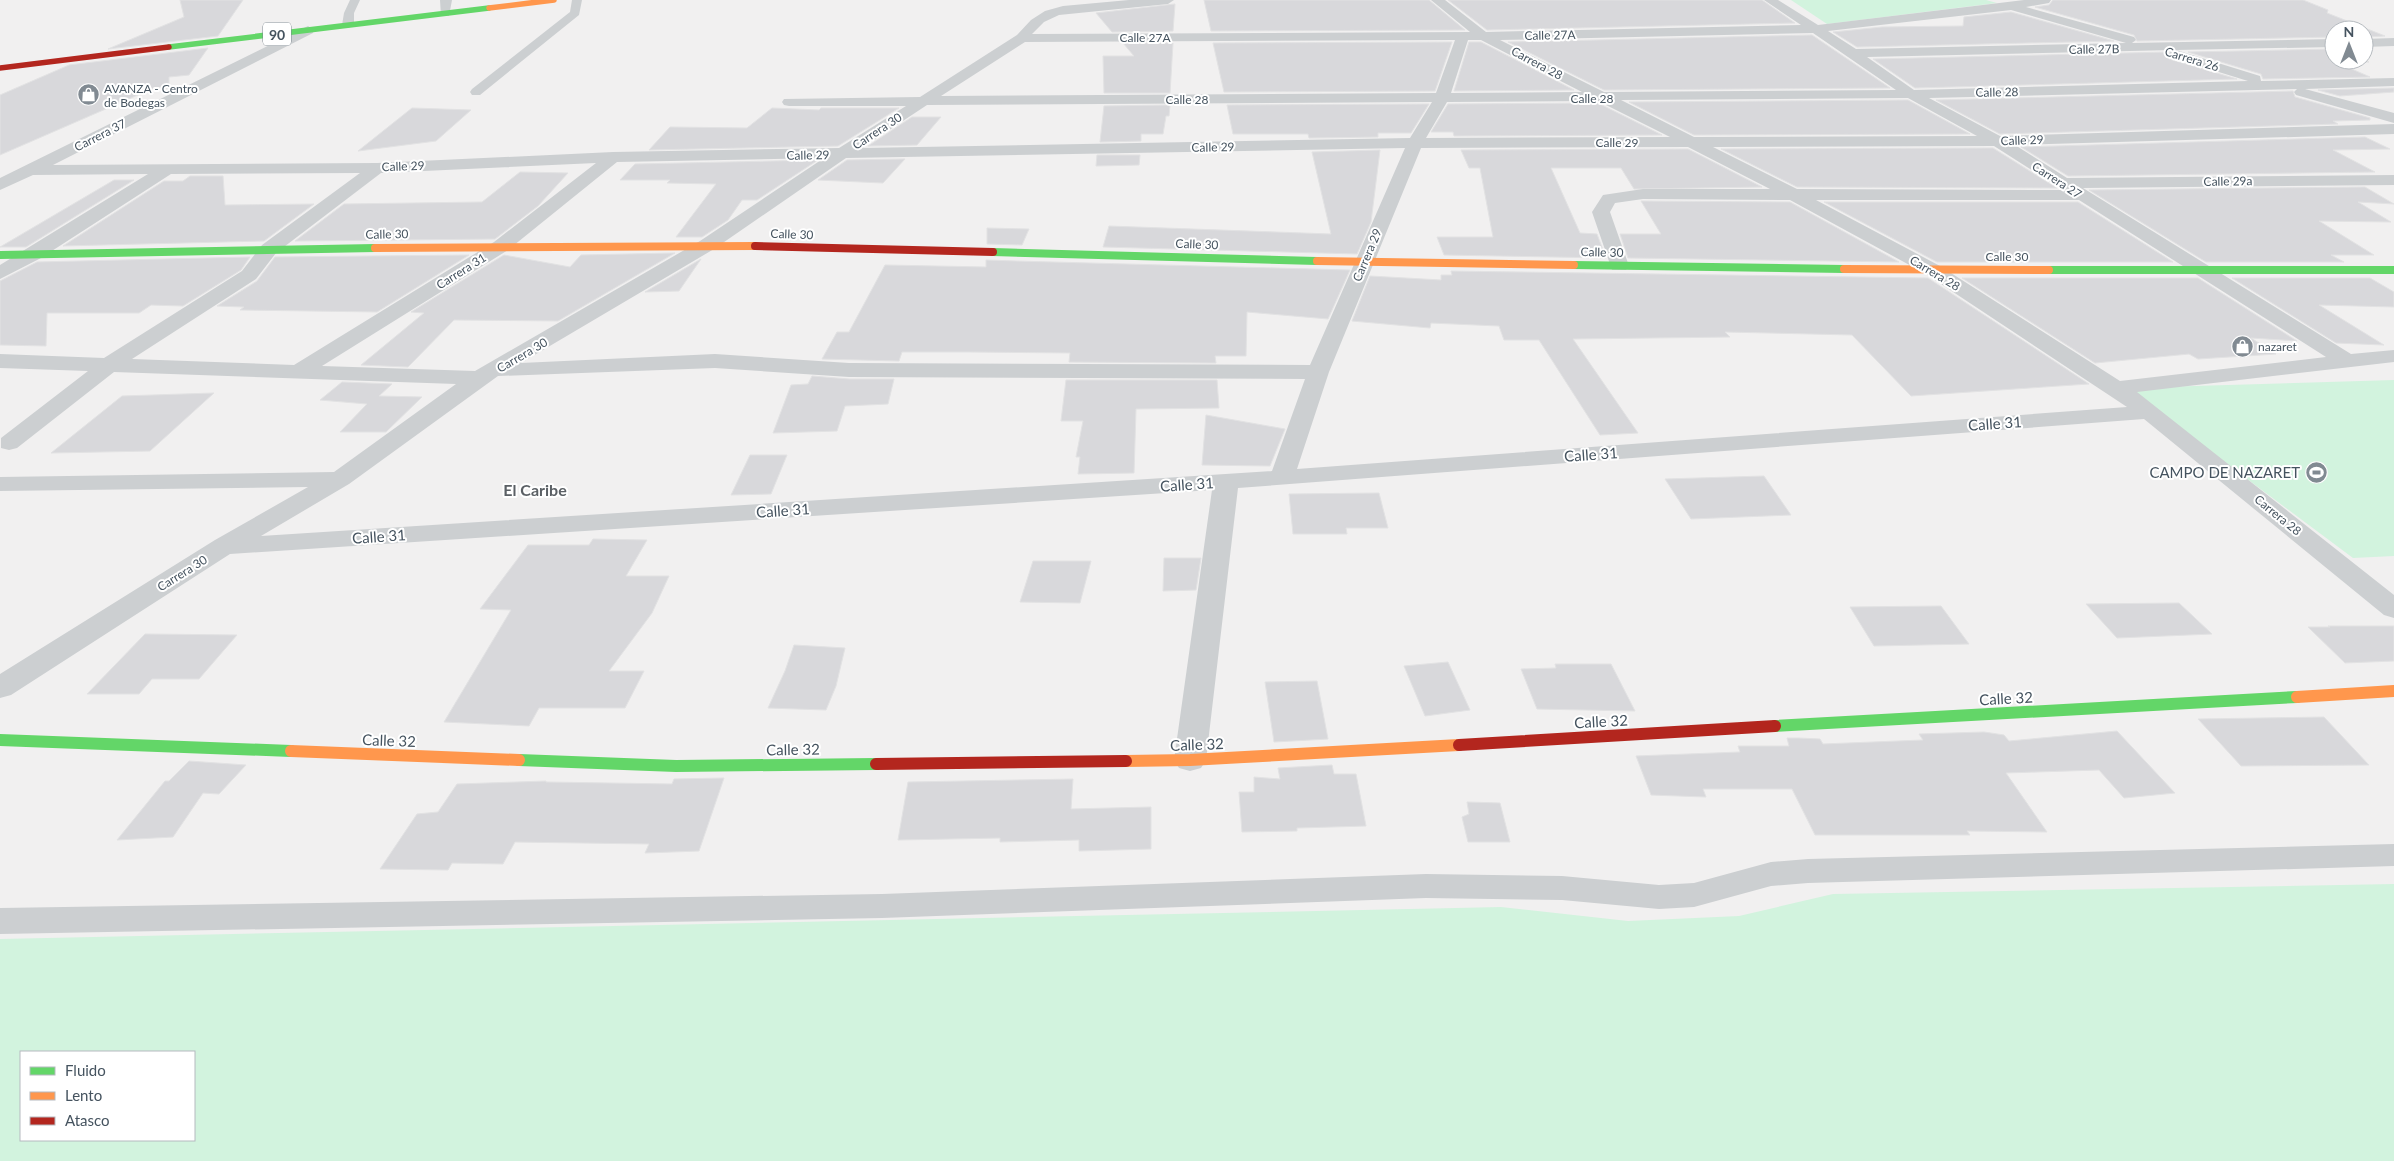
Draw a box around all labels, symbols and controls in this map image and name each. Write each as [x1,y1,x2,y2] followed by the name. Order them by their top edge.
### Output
[2324,20,2374,70] north arrow
[263,22,291,46] road number: 90
[2344,23,2354,40] text: N
[1524,27,1577,43] street label: Calle 27A
[1119,30,1171,45] street label: Calle 27A
[2069,41,2120,57] street label: Calle 27B
[1509,43,1565,83] street label: Carrera 28
[2163,44,2221,74] street label: Carrera 26
[104,81,198,110] place label: AVANZA - Centro de Bodegas
[76,83,100,107] shop icon: AVANZA - Centro de Bodegas
[1975,84,2019,100] street label: Calle 28
[1571,91,1614,106] street label: Calle 28
[1166,92,1209,107] street label: Calle 28
[849,109,905,153] street label: Carrera 30
[72,116,128,154] street label: Carrera 37
[2000,132,2044,148] street label: Calle 29
[1596,135,1639,150] street label: Calle 29
[1191,139,1235,155] street label: Calle 29
[786,147,830,163] street label: Calle 29
[381,158,425,174] street label: Calle 29
[2029,158,2085,202] street label: Carrera 27
[2203,173,2253,189] street label: Calle 29a
[365,226,409,242] street label: Calle 30
[770,226,814,242] street label: Calle 30
[1349,226,1385,284] street label: Carrera 29
[1175,236,1219,252] street label: Calle 30
[1580,244,1624,260] street label: Calle 30
[1986,249,2029,264] street label: Calle 30
[433,250,489,292] street label: Carrera 31
[1907,252,1963,294] street label: Carrera 28
[494,334,550,376] street label: Carrera 30
[2230,334,2254,358] shop icon: nazaret
[2258,339,2297,354] place label: nazaret
[1968,412,2022,434] street label: Calle 31
[1564,443,1618,465] street label: Calle 31
[2304,460,2328,484] sports icon: CAMPO DE NAZARET
[2149,463,2300,481] place label: CAMPO DE NAZARET
[1160,473,1214,495] street label: Calle 31
[503,480,567,499] district label: El Caribe
[2252,492,2305,538] street label: Carrera 28
[756,499,810,521] street label: Calle 31
[352,525,406,547] street label: Calle 31
[154,552,210,594] street label: Carrera 30
[1979,688,2033,708] street label: Calle 32
[1574,711,1628,731] street label: Calle 32
[362,730,416,750] street label: Calle 32
[1170,734,1224,754] street label: Calle 32
[766,740,820,758] street label: Calle 32
[20,1051,195,1141] legend
[65,1061,106,1079] text: Fluido
[65,1086,102,1104] text: Lento
[65,1111,110,1129] text: Atasco

